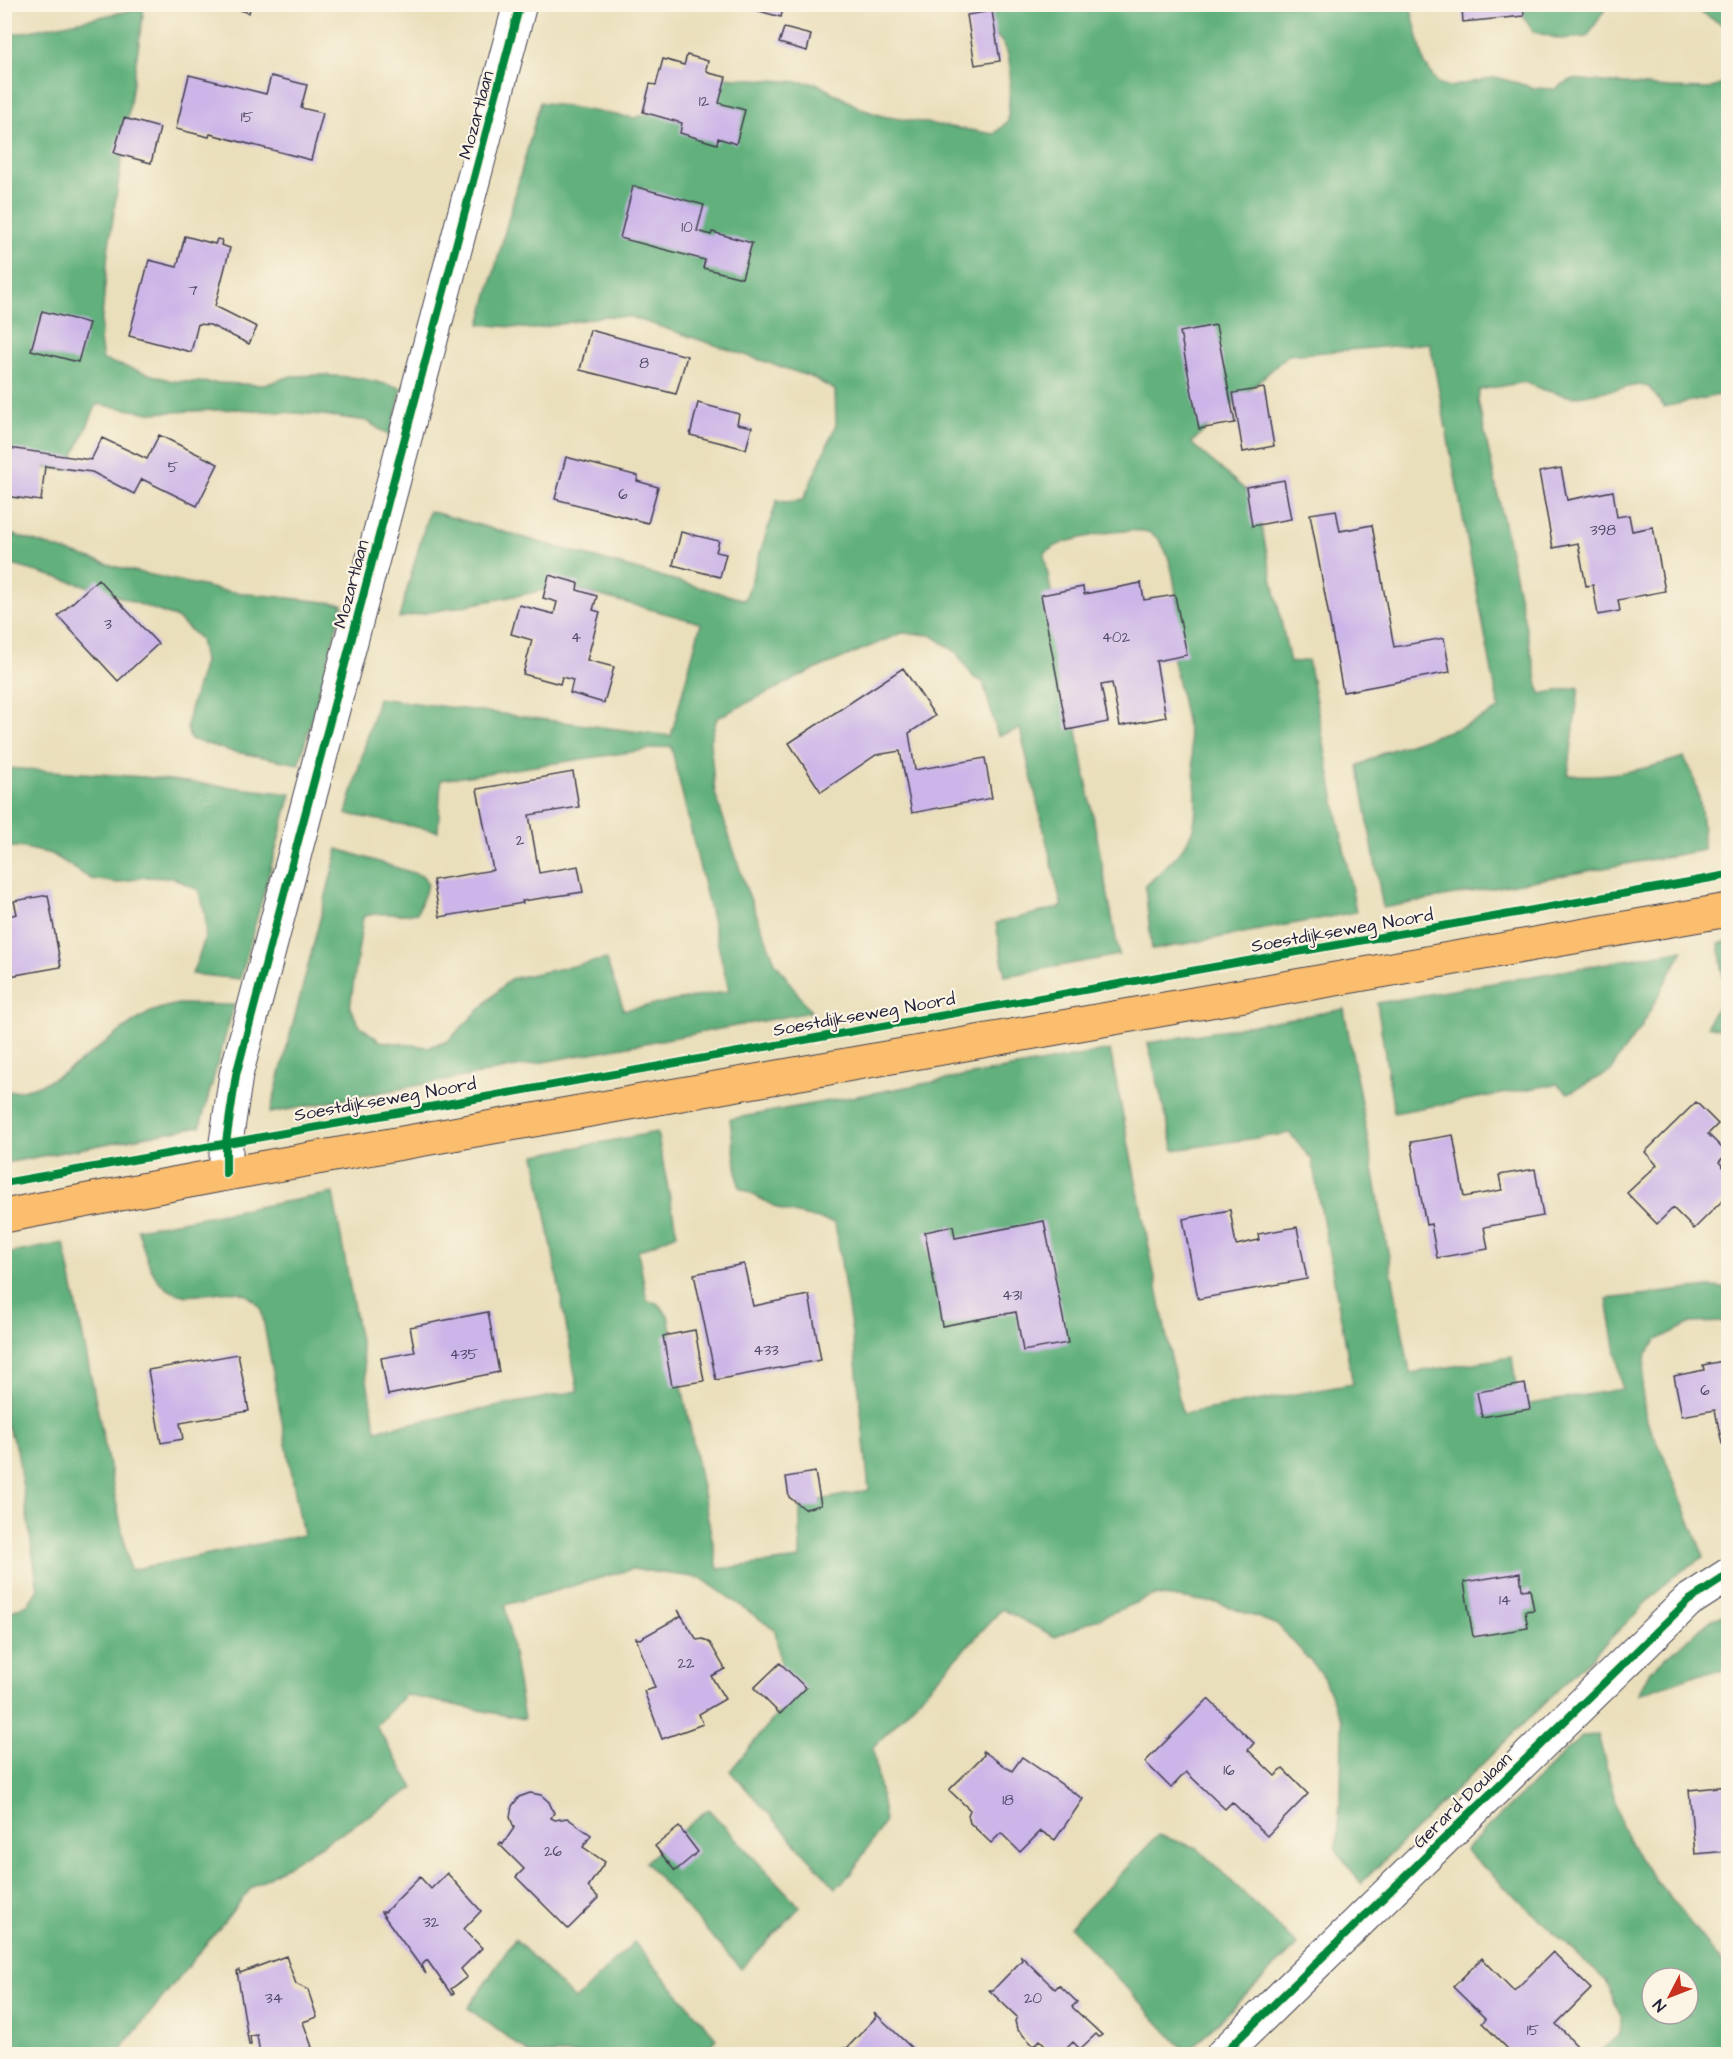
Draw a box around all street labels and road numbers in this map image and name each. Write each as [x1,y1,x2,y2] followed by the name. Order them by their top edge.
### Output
[453,68,500,162] street label: Mozartlaan
[328,537,375,631] street label: Mozartlaan
[1249,902,1435,960] street label: Soestdijkseweg Noord
[771,986,957,1044] street label: Soestdijkseweg Noord
[292,1071,478,1129] street label: Soestdijkseweg Noord
[1407,1747,1517,1854] street label: Gerard Doulaan

